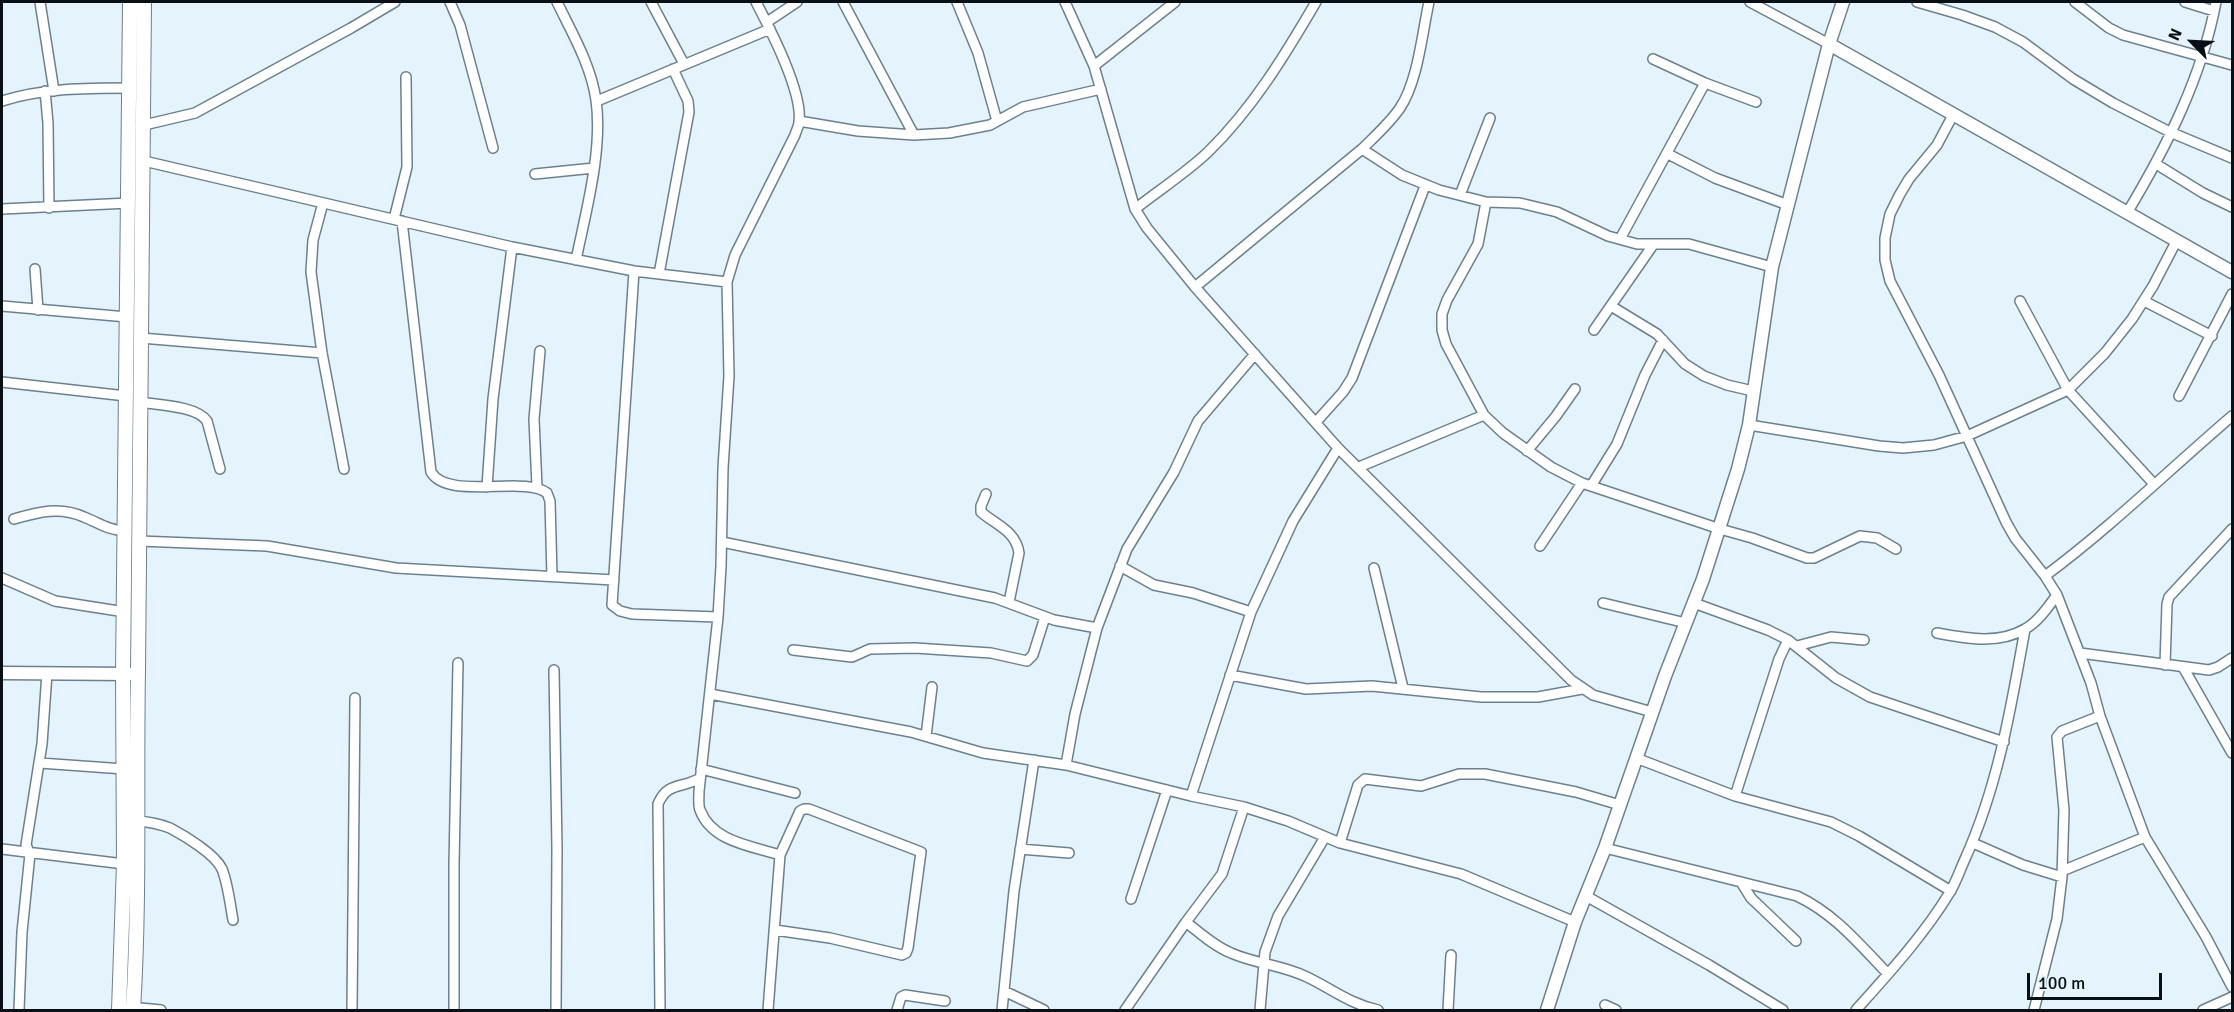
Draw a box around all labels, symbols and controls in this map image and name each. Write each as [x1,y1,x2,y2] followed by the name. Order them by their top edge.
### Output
[2162,12,2222,72] north arrow
[2164,26,2187,44] text: N
[2030,961,2165,999] scale bar
[2038,972,2085,994] text: 100 m

